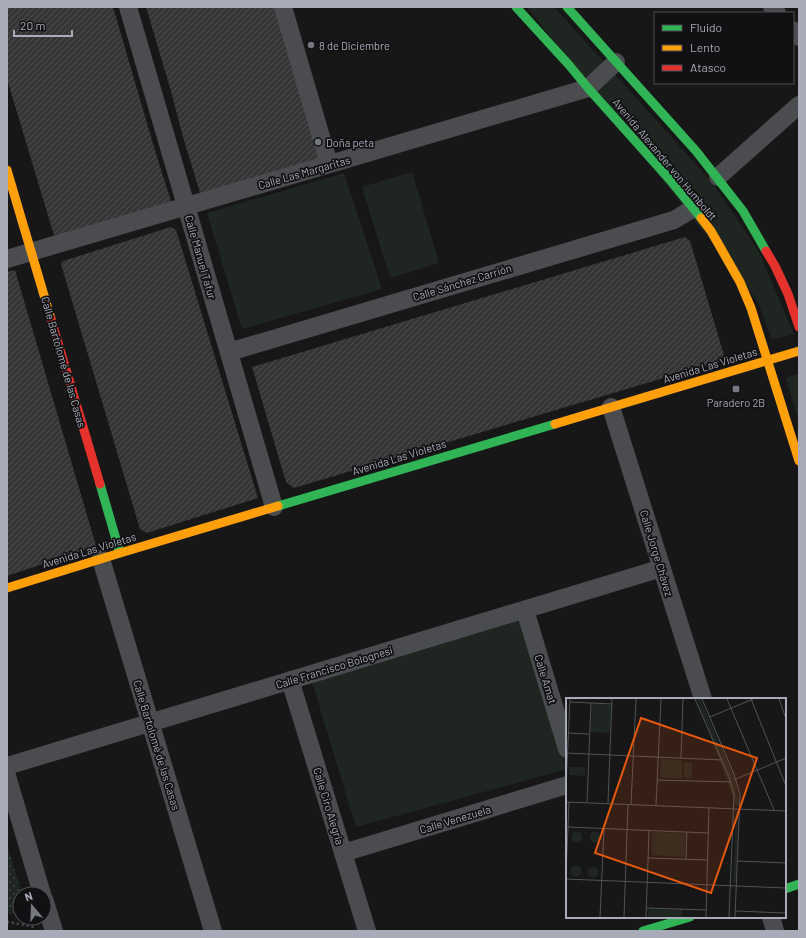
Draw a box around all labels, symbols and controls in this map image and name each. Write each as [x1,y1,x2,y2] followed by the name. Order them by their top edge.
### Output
[14,12,72,38] scale bar
[654,12,794,84] legend
[20,18,46,32] text: 20 m
[690,20,722,34] text: Fluido
[319,39,390,52] place label: 8 de Diciembre
[306,40,316,50] marker: 8 de Diciembre
[690,40,720,54] text: Lento
[690,60,726,74] text: Atasco
[610,95,720,223] street label: Avenida Alexander von Humboldt
[326,136,374,149] place label: Doña peta
[313,137,323,147] marker: Doña peta
[256,153,352,191] street label: Calle Las Margaritas
[183,214,219,300] street label: Calle Manuel Tafur
[411,261,513,303] street label: Calle Sánchez Carrión
[39,295,89,429] street label: Calle Bartolomé de las Casas
[661,345,759,385] street label: Avenida Las Violetas
[731,384,741,394] marker: Paradero 2B
[707,396,765,409] place label: Paradero 2B
[350,437,448,477] street label: Avenida Las Violetas
[638,508,676,598] street label: Calle Jorge Chávez
[40,530,138,570] street label: Avenida Las Violetas
[274,643,394,691] street label: Calle Francisco Bolognesi
[532,653,560,705] street label: Calle Amat
[131,678,183,812] street label: Calle Bartolomé de las Casas
[566,698,786,918] inset map
[311,766,347,846] street label: Calle Ciro Alegría
[418,802,492,836] street label: Calle Venezuela
[12,886,52,926] north arrow
[23,889,34,903] text: N

